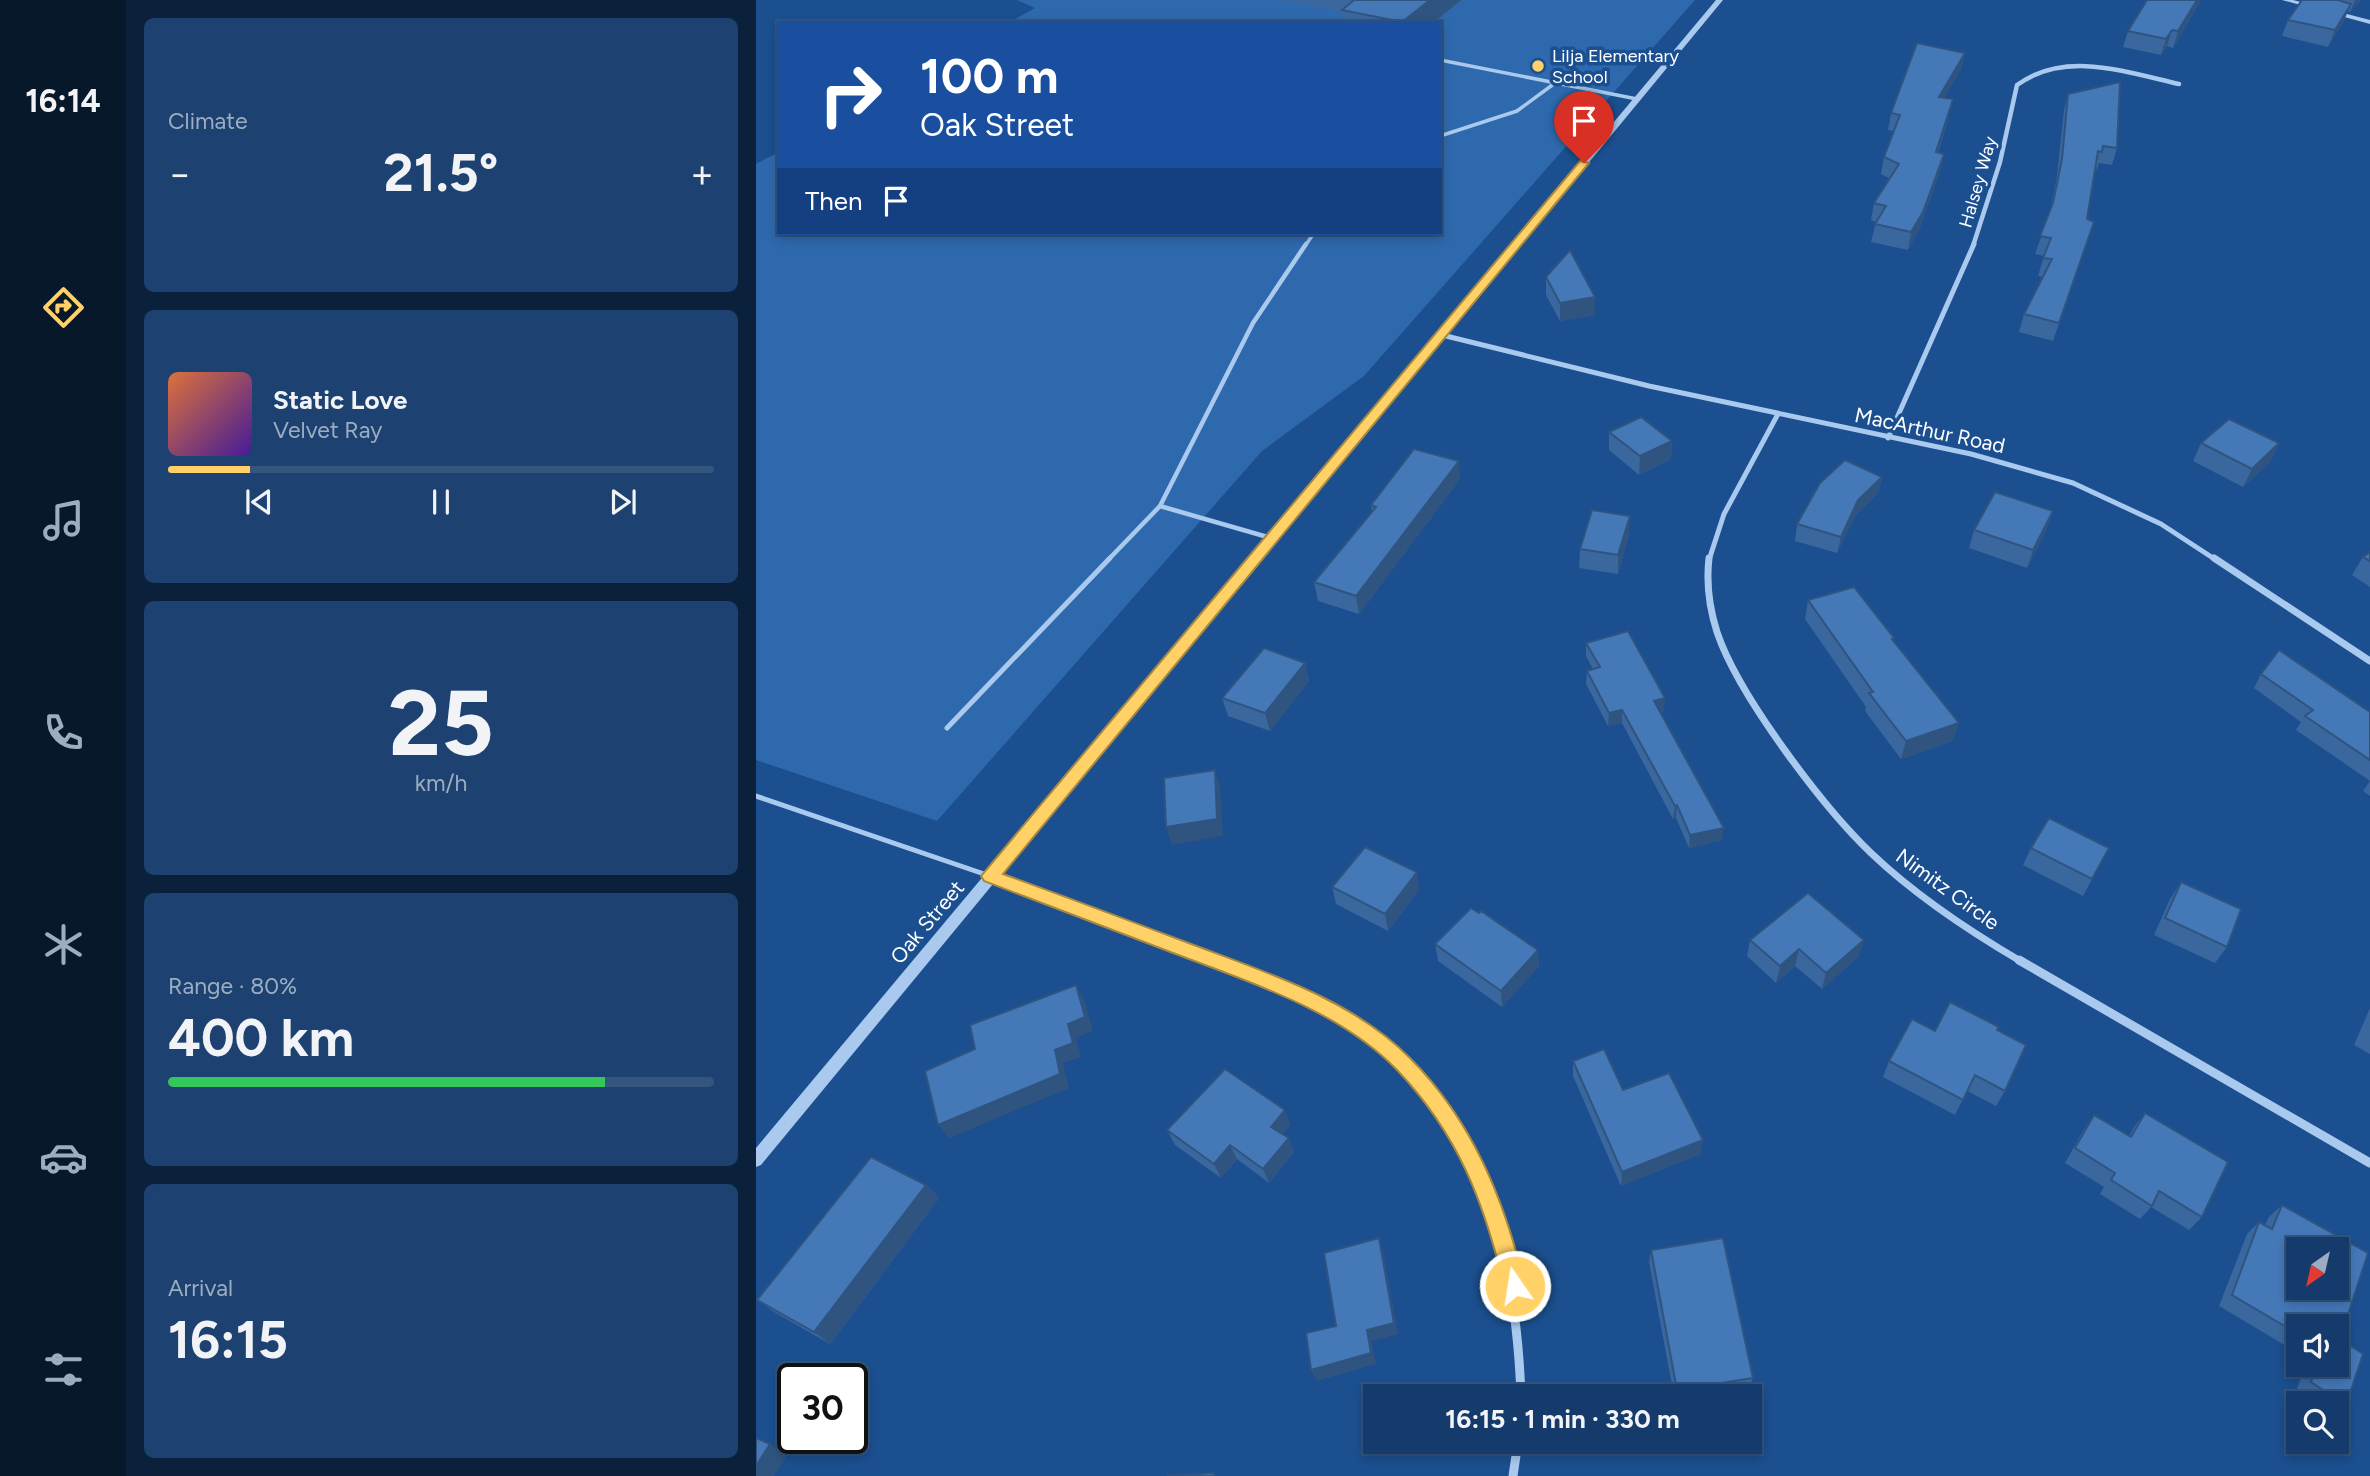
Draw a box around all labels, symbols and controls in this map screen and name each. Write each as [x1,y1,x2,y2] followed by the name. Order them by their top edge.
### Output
[1552,45,1680,88] place label: Lilja Elementary School
[920,46,1059,105] text: 100 m
[805,49,896,140] icon: right
[1530,58,1546,74] marker: Lilja Elementary School
[25,82,101,120] text: 16:14
[1554,91,1614,163] pin
[1565,102,1603,140] icon: arrive
[920,106,1074,144] text: Oak Street
[168,107,247,135] text: Climate
[1955,133,2002,230] street label: Halsey Way
[384,142,498,204] text: 21.5°
[168,151,192,197] text: −
[690,151,714,197] text: +
[877,182,915,220] icon: arrive
[805,185,863,217] text: Then
[39,283,88,332] icon: directions
[273,384,407,416] text: Static Love
[1852,402,2008,458] street label: MacArthur Road
[273,416,382,444] text: Velvet Ray
[240,483,278,521] icon: previous
[422,483,460,521] icon: pause
[604,483,642,521] icon: next
[39,496,88,545] icon: music
[388,669,494,778] text: 25
[39,708,88,757] icon: phone
[415,769,467,797] text: km/h
[1891,843,2005,935] street label: Nimitz Circle
[885,875,969,969] street label: Oak Street
[39,920,88,969] icon: climate
[168,972,297,1000] text: Range · 80%
[168,1007,354,1069] text: 400 km
[39,1133,88,1182] icon: car
[2286,1237,2348,1300] north arrow
[2286,1237,2349,1454] map controls
[1478,1249,1552,1323] position arrow
[168,1274,233,1302] text: Arrival
[168,1309,288,1371] text: 16:15
[2286,1314,2349,1377] button: sound
[39,1345,88,1394] icon: filters
[777,1363,868,1454] speed limit sign: 30
[2286,1391,2349,1454] button: search
[1445,1403,1680,1435] text: 16:15 · 1 min · 330 m

